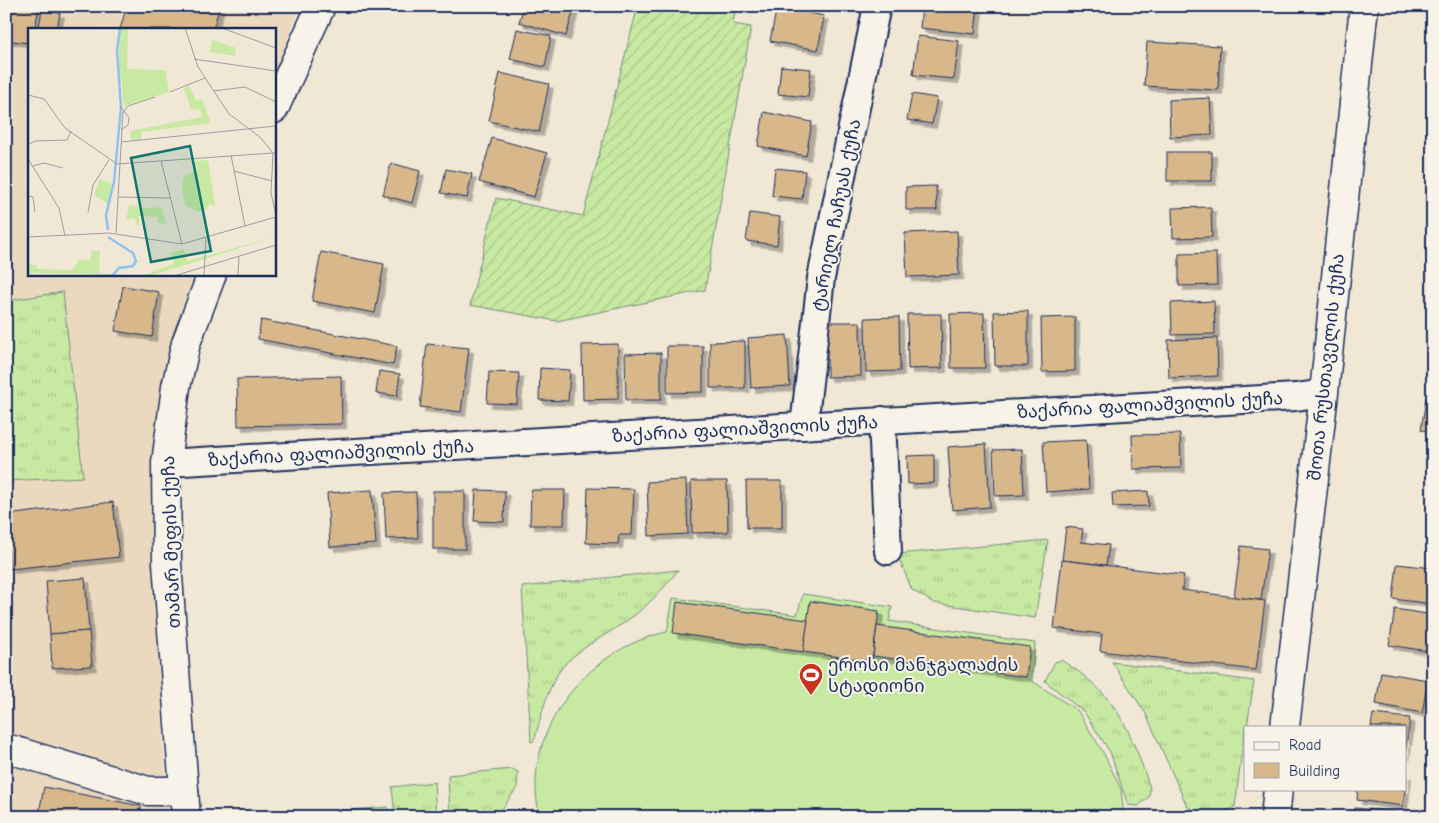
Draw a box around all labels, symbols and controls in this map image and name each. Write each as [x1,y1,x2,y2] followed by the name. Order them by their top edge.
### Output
[28,28,275,275] inset map
[808,117,865,313] street label: ტარიელ ჩაჩუას ქუჩა
[1304,252,1349,482] street label: შოთა რუსთაველის ქუჩა
[1016,388,1284,423] street label: ზაქარია ფალიაშვილის ქუჩა
[611,412,879,447] street label: ზაქარია ფალიაშვილის ქუჩა
[207,436,475,471] street label: ზაქარია ფალიაშვილის ქუჩა
[158,455,185,629] street label: თამარ მეფის ქუჩა
[828,655,1018,697] place label: ეროსი მანჯგალაძის სტადიონი
[798,662,824,696] sports icon: ეროსი მანჯგალაძის სტადიონი
[1244,726,1406,790] legend
[1289,736,1321,754] text: Road
[1289,762,1340,780] text: Building

